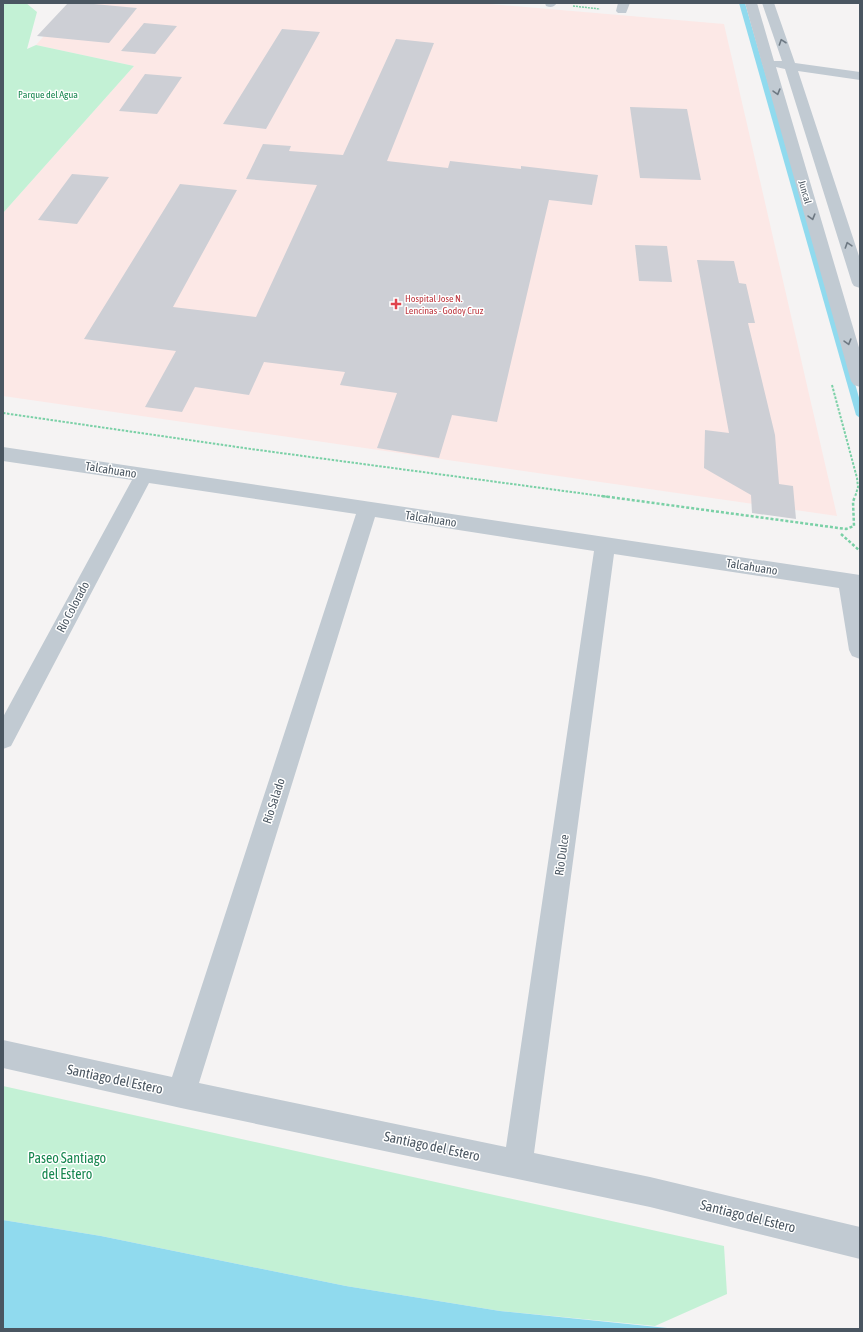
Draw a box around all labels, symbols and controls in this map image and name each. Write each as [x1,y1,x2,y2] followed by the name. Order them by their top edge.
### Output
[778,39,786,46] one-way arrow
[18,89,78,100] park label: Parque del Agua
[772,89,780,95] one-way arrow
[796,179,814,205] street label: Juncal
[807,213,816,220] one-way arrow
[844,242,853,249] one-way arrow
[405,293,484,316] place label: Hospital Jose N. Lencinas - Godoy Cruz
[390,298,402,310] marker: Hospital Jose N. Lencinas - Godoy Cruz
[844,339,852,345] one-way arrow
[84,459,138,481] street label: Talcahuano
[404,508,458,530] street label: Talcahuano
[725,556,779,578] street label: Talcahuano
[54,579,92,635] street label: Río Colorado
[260,776,288,825] street label: Río Salado
[552,833,572,877] street label: Río Dulce
[66,1061,164,1097] street label: Santiago del Estero
[383,1128,481,1164] street label: Santiago del Estero
[28,1150,106,1182] park label: Paseo Santiago del Estero
[699,1196,797,1236] street label: Santiago del Estero

